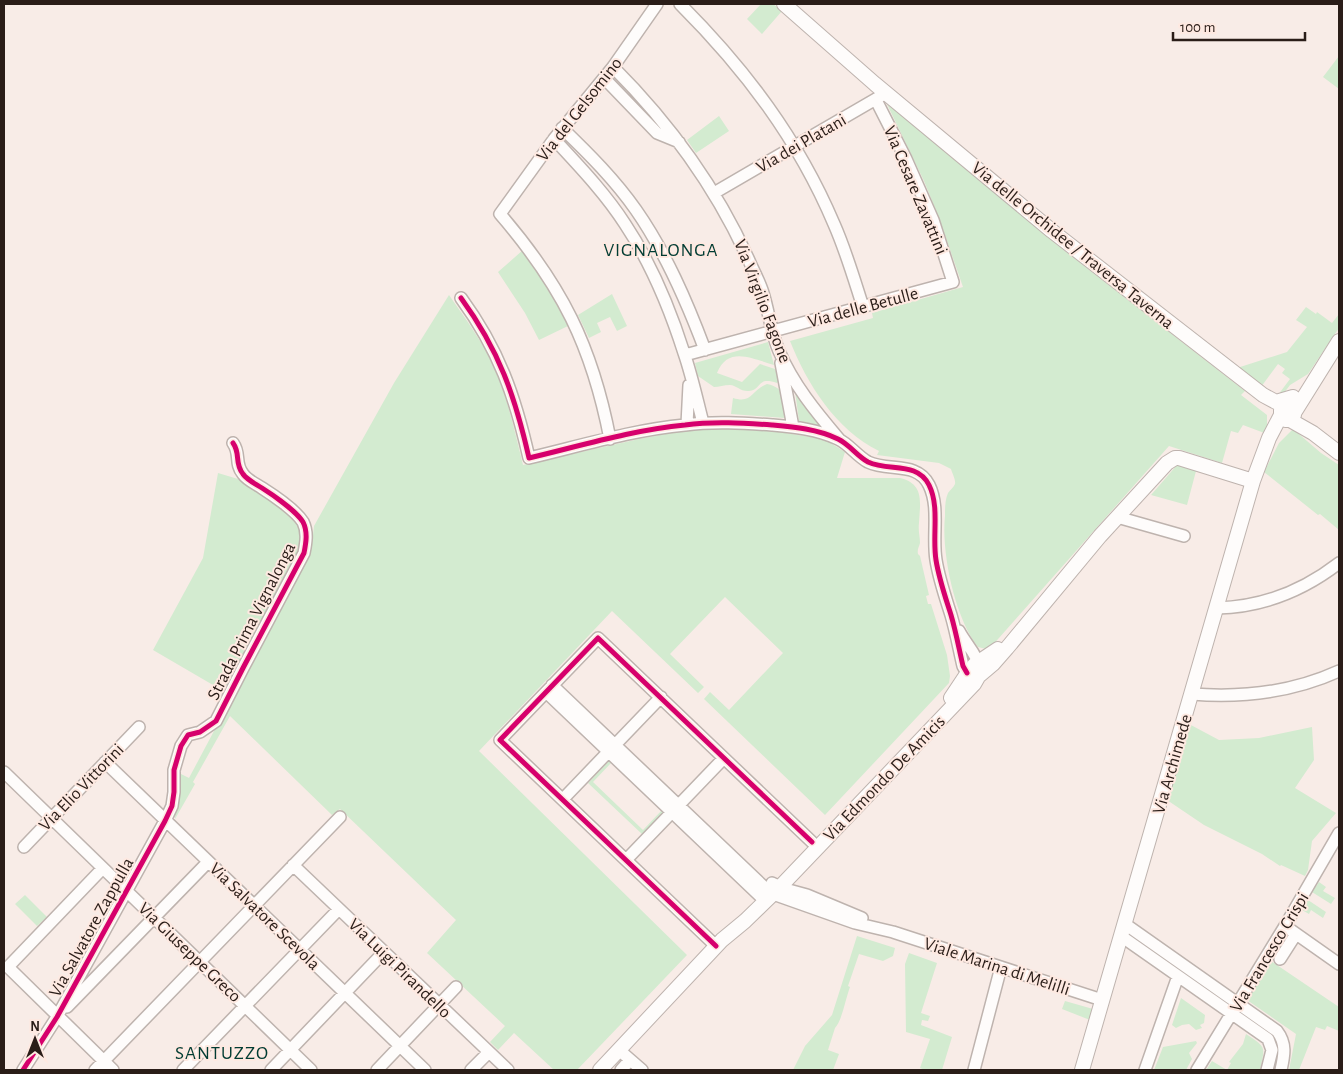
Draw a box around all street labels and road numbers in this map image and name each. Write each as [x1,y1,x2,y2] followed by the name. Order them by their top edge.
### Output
[534,54,626,165] street label: Via del Gelsomino
[754,111,849,177] street label: Via dei Platani
[880,124,950,257] street label: Via Cesare Zavattini
[968,159,1177,333] street label: Via delle Orchidee / Traversa Taverna
[730,237,794,365] street label: Via Virgilio Fagone
[806,285,920,331] street label: Via delle Betulle
[204,540,299,703] street label: Strada Prima Vignalonga
[1150,712,1196,816] street label: Via Archimede
[820,713,949,845] street label: Via Edmondo De Amicis
[36,741,128,835] street label: Via Elio Vittorini
[46,855,138,1000] street label: Via Salvatore Zappulla
[206,860,323,974] street label: Via Salvatore Scevola
[1227,890,1313,1015] street label: Via Francesco Crispi
[135,899,244,1006] street label: Via Giuseppe Greco
[344,915,454,1022] street label: Via Luigi Pirandello
[921,935,1072,999] street label: Viale Marina di Melilli

